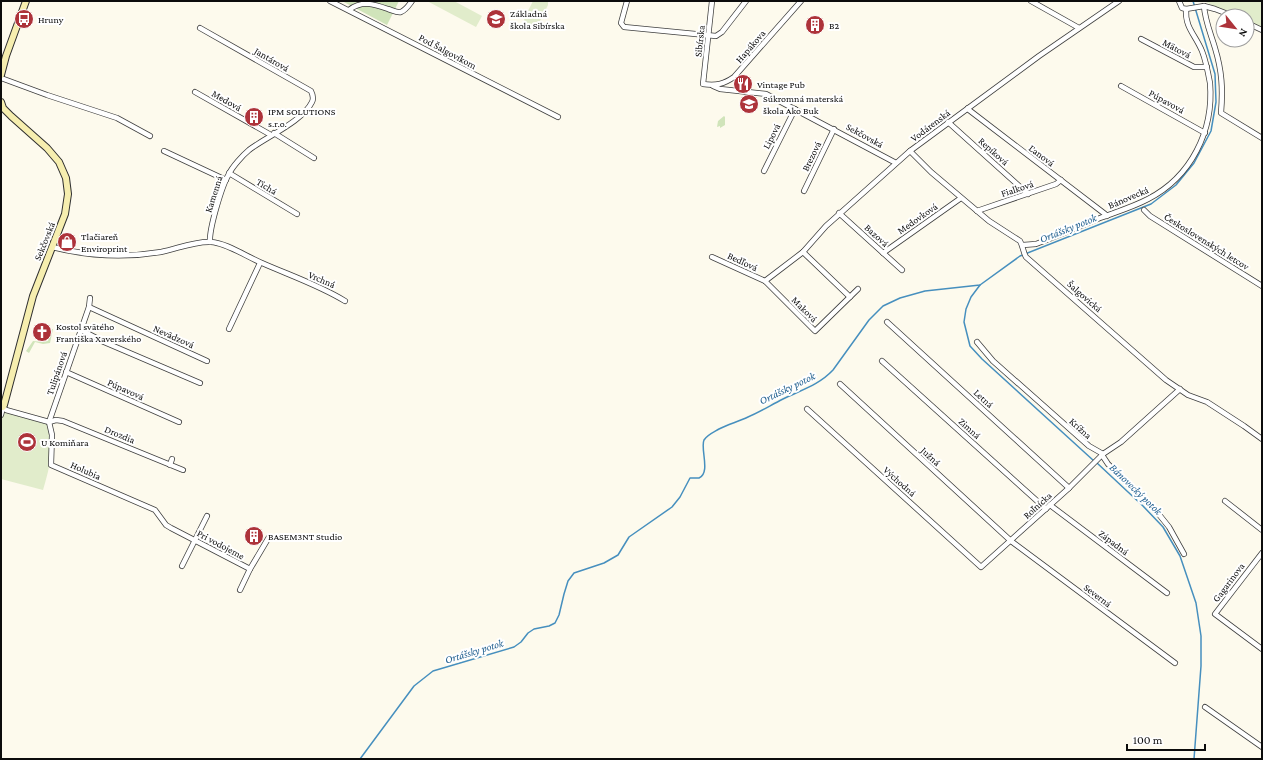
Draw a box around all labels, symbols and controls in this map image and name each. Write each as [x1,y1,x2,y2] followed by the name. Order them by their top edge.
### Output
[13,8,35,30] bus stop icon: Hruny
[485,8,507,30] school or university icon: Základná škola Sibírska
[510,8,565,31] place label: Základná škola Sibírska
[1215,8,1255,48] north arrow
[38,14,64,25] place label: Hruny
[804,14,826,36] building icon: B2
[829,20,839,31] place label: B2
[692,24,707,57] street label: Sibírska
[733,27,768,65] street label: Hapákova
[1236,27,1251,40] text: N
[417,32,478,71] street label: Pod Šalgovíkom
[1161,36,1193,61] street label: Mätová
[252,45,291,74] street label: Jantárová
[732,73,754,95] restaurant icon: Vintage Pub
[757,79,805,90] place label: Vintage Pub
[1147,87,1187,116] street label: Púpavová
[210,88,244,113] street label: Medová
[738,93,760,115] school or university icon: Súkromná materská škola Ako Buk
[763,93,843,116] place label: Súkromná materská škola Ako Buk
[243,106,265,128] building icon: IPM SOLUTIONS s.r.o.
[268,106,336,129] place label: IPM SOLUTIONS s.r.o.
[908,107,952,144] street label: Vodárenská
[760,121,783,151] street label: Lipová
[844,121,886,150] street label: Sekčovská
[976,135,1011,168] street label: Repíková
[800,139,823,173] street label: Brezová
[1027,142,1057,169] street label: Ľanová
[202,174,225,214] street label: Kamenná
[254,176,279,197] street label: Tichá
[999,178,1035,199] street label: Fialková
[1106,184,1150,211] street label: Bánovecká
[895,200,940,236] street label: Medovková
[1038,211,1100,246] water label: Ortášsky potok
[1162,211,1252,272] street label: Československých letcov
[32,220,57,262] street label: Sekčovská
[862,222,891,249] street label: Bazová
[56,231,78,253] shop icon: Tlačiareň Enviroprint
[81,231,128,254] place label: Tlačiareň Enviroprint
[726,250,760,273] street label: Bedľová
[307,269,337,290] street label: Vrchná
[1065,278,1105,315] street label: Šalgovická
[790,294,820,325] street label: Maková
[31,321,53,343] church icon: Kostol svätého Františka Xaverského
[56,321,141,344] place label: Kostol svätého Františka Xaverského
[152,323,196,351] street label: Nevädzová
[44,350,69,396] street label: Tulipánová
[757,369,818,408] water label: Ortášsky potok
[106,377,146,403] street label: Púpavová
[972,387,996,410] street label: Letná
[956,416,983,441] street label: Zimná
[1067,416,1094,441] street label: Krížna
[103,423,137,446] street label: Drozdia
[16,431,38,453] sports icon: U Komiňara
[41,437,89,448] place label: U Komiňara
[918,444,943,468] street label: Južná
[69,459,103,482] street label: Holubia
[1107,461,1166,519] water label: Bánovecký potok
[881,464,918,499] street label: Východná
[1021,490,1054,521] street label: Roľnícka
[243,525,265,547] building icon: BASEM3NT Studio
[195,527,247,563] street label: Pri vodojeme
[1096,527,1131,558] street label: Západná
[268,531,342,542] place label: BASEM3NT Studio
[1210,560,1247,604] street label: Gagarinova
[1082,582,1114,609] street label: Severná
[443,636,506,667] water label: Ortášsky potok
[1127,726,1205,752] scale bar
[1133,733,1163,747] text: 100 m

